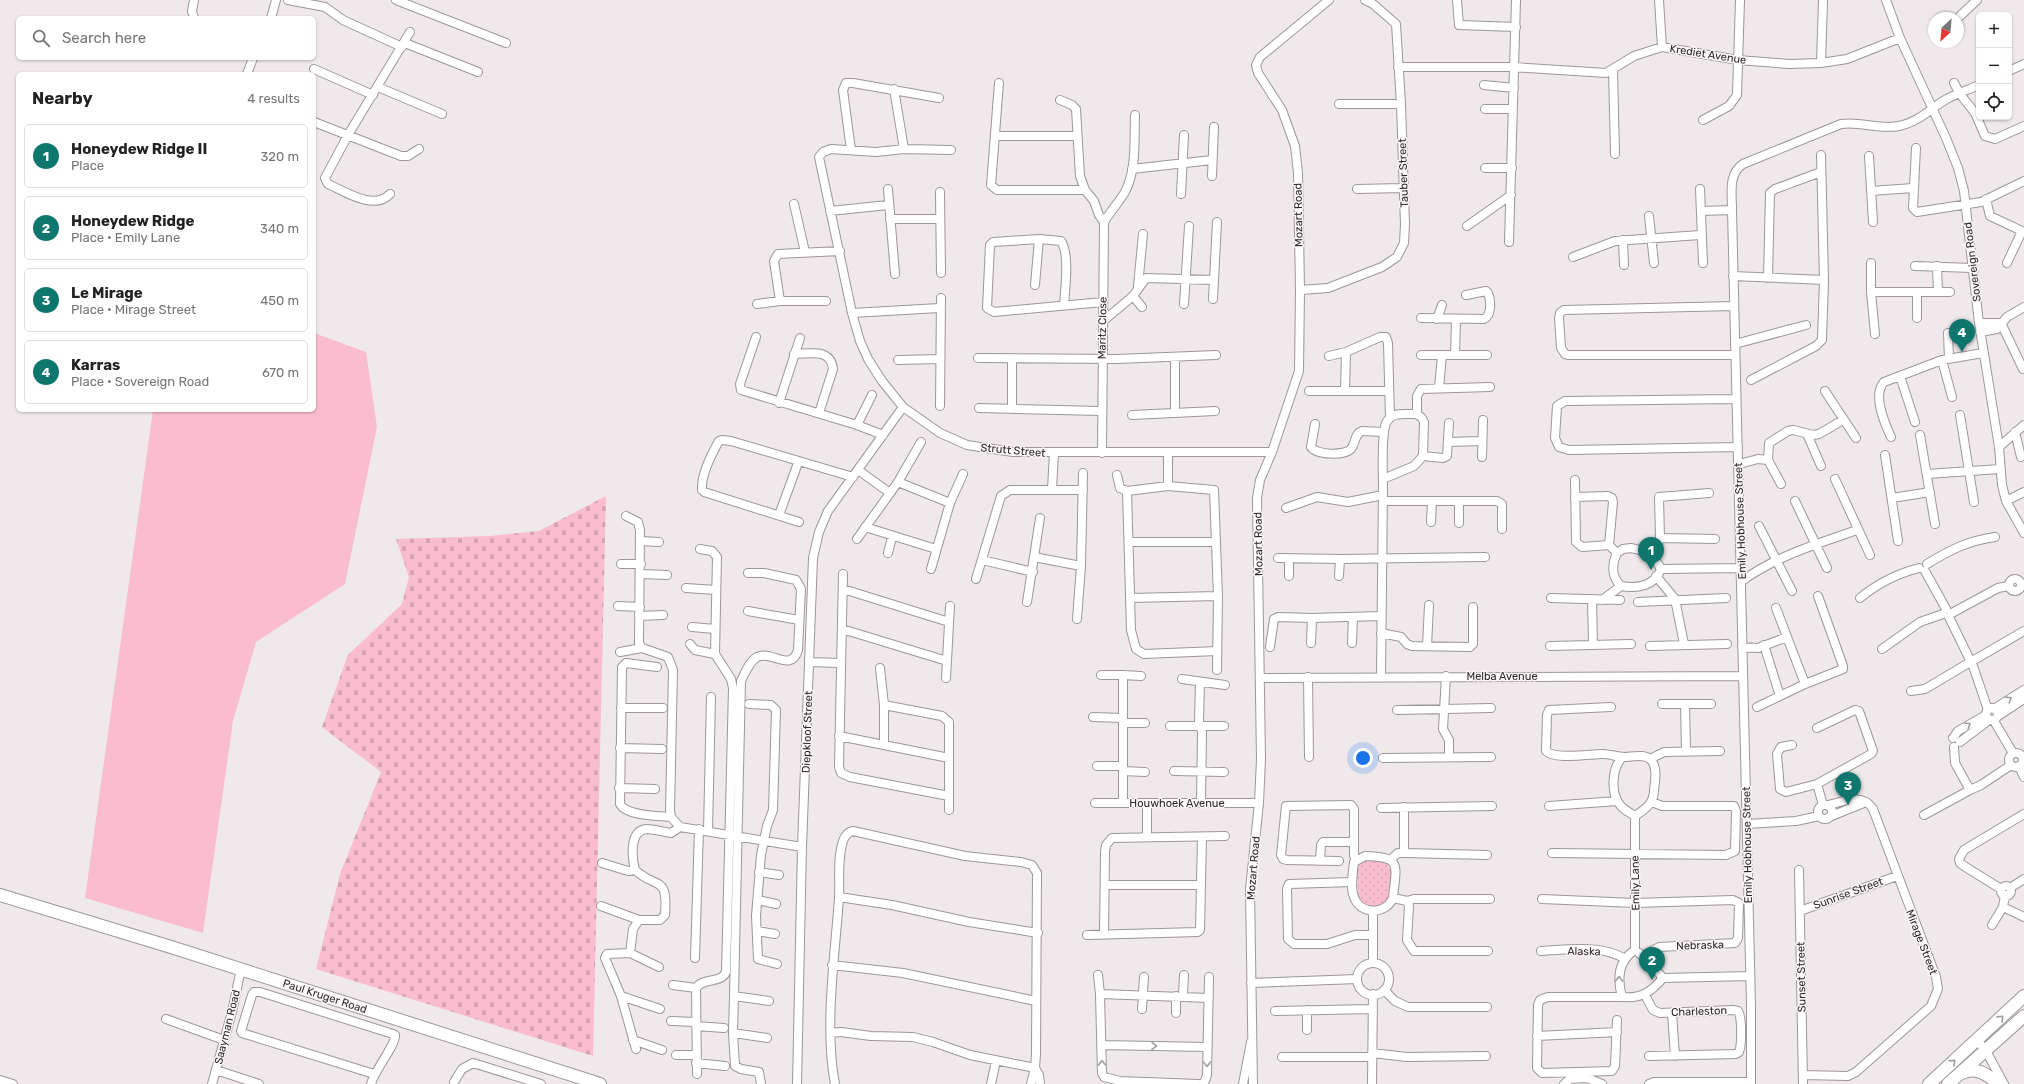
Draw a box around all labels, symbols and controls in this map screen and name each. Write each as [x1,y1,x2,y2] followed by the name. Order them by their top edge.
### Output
[1928,12,1964,48] north arrow
[1976,12,2012,120] map controls
[1976,12,2012,48] button: +
[16,16,316,60] search box
[30,27,52,49] icon: search
[62,29,146,47] text: Search here
[1669,42,1747,67] street label: Krediet Avenue
[1976,48,2012,84] button: −
[1976,84,2012,120] button: locate
[32,88,93,108] text: Nearby
[247,91,300,106] text: 4 results
[1396,137,1411,208] street label: Tauber Street
[71,140,207,158] text: Honeydew Ridge II
[43,149,49,164] text: 1
[261,149,299,164] text: 320 m
[71,158,104,173] text: Place
[1291,183,1306,247] street label: Mozart Road
[71,212,194,230] text: Honeydew Ridge
[42,221,50,236] text: 2
[260,221,299,236] text: 340 m
[1961,221,1984,302] street label: Sovereign Road
[71,230,180,245] text: Place · Emily Lane
[71,284,143,302] text: Le Mirage
[42,293,50,308] text: 3
[260,293,299,308] text: 450 m
[1095,297,1110,359] street label: Maritz Close
[71,302,196,317] text: Place · Mirage Street
[1949,319,1975,352] pin: 4
[71,356,120,374] text: Karras
[42,365,50,380] text: 4
[262,365,299,380] text: 670 m
[71,374,209,389] text: Place · Sovereign Road
[980,441,1047,460] street label: Strutt Street
[1732,462,1749,580] street label: Emily Hobhouse Street
[1251,512,1266,576] street label: Mozart Road
[1638,537,1664,570] pin: 1
[1466,670,1538,683] street label: Melba Avenue
[800,690,815,773] street label: Diepkloof Street
[2005,696,2012,704] one-way arrow
[1964,722,1971,730] one-way arrow
[1353,748,1373,768] your location
[1835,772,1861,805] pin: 3
[1740,786,1755,904] street label: Emily Hobhouse Street
[1129,797,1225,810] street label: Houwhoek Avenue
[1244,836,1263,900] street label: Mozart Road
[1629,855,1642,911] street label: Emily Lane
[1812,875,1885,912] street label: Sunrise Street
[1903,908,1940,977] street label: Mirage Street
[1676,938,1724,953] street label: Nebraska
[1794,941,1809,1012] street label: Sunset Street
[1567,945,1601,958] street label: Alaska
[1639,947,1665,980] pin: 2
[1615,976,1623,982] one-way arrow
[281,977,369,1016] street label: Paul Kruger Road
[212,989,243,1066] street label: Saayman Road
[1671,1004,1727,1019] street label: Charleston
[1996,1016,2003,1023] one-way arrow
[1151,1042,1157,1050] one-way arrow
[1948,1059,1956,1067] one-way arrow
[1098,1060,1106,1066] one-way arrow
[1203,1061,1211,1067] one-way arrow

